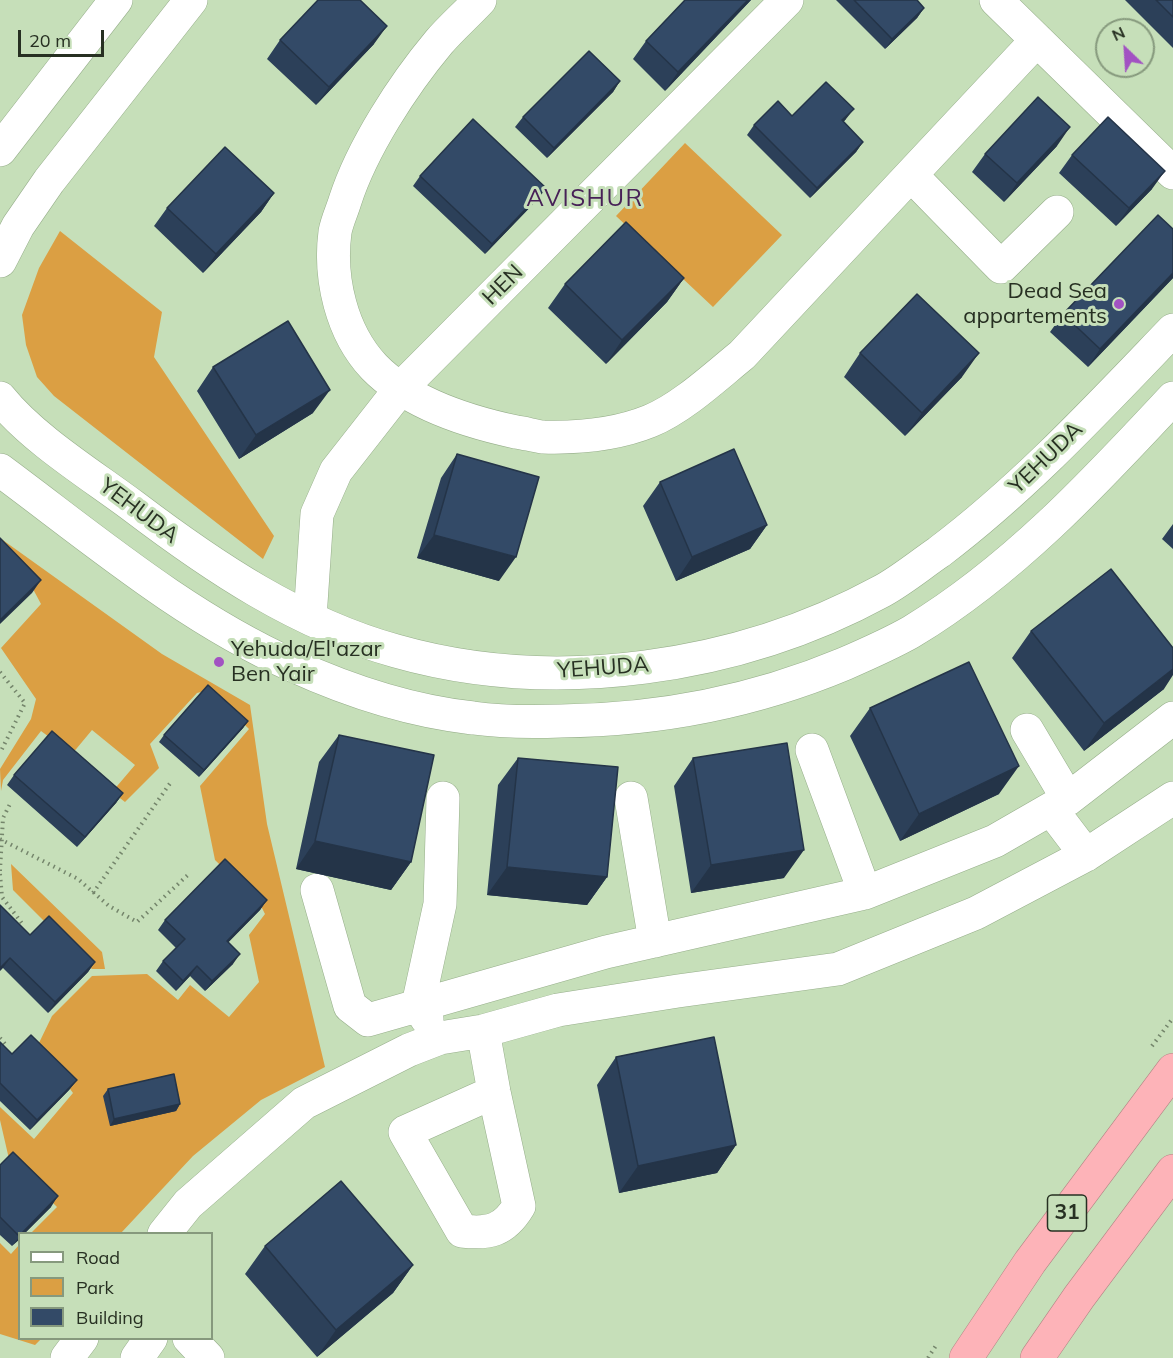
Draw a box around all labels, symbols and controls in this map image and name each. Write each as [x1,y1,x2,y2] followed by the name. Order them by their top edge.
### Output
[21,18,106,56] scale bar
[1095,18,1155,78] north arrow
[1109,22,1128,45] text: N
[29,29,71,52] text: 20 m
[526,185,644,213] district label: AVISHUR
[477,259,529,311] street label: HEN
[963,278,1107,330] place label: Dead Sea appartements
[1112,297,1126,311] marker: Dead Sea appartements
[1004,417,1088,499] street label: YEHUDA
[94,473,184,549] street label: YEHUDA
[231,636,382,688] place label: Yehuda/El'azar Ben Yair
[556,652,650,684] street label: YEHUDA
[212,655,226,669] marker: Yehuda/El'azar Ben Yair
[1048,1195,1086,1231] road number: 31
[18,1232,213,1340] legend
[76,1246,120,1269] text: Road
[76,1276,114,1299] text: Park
[76,1306,144,1329] text: Building

